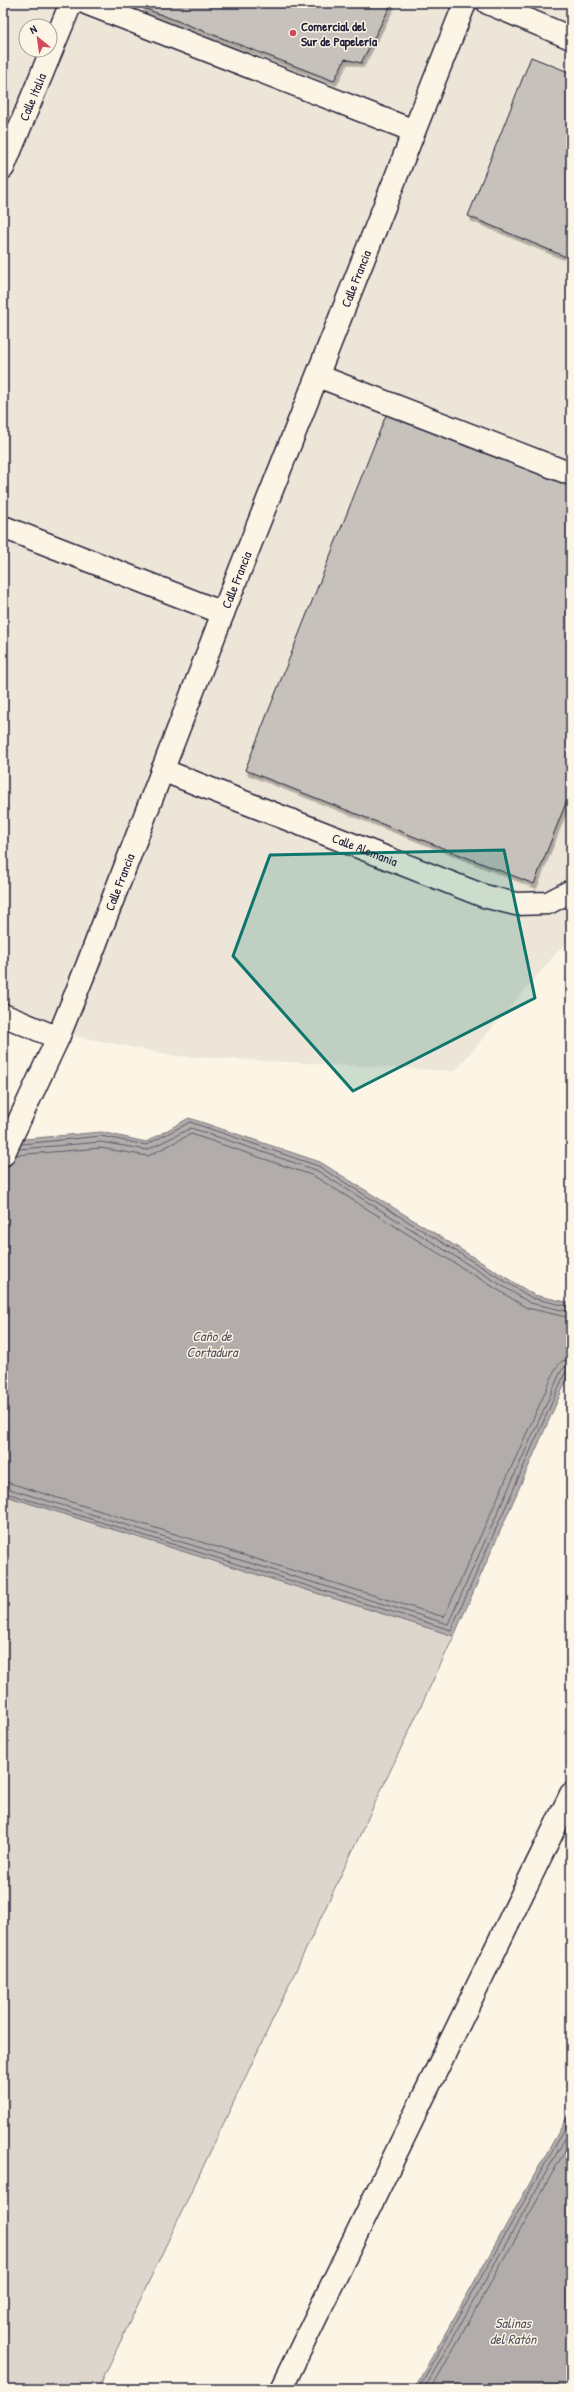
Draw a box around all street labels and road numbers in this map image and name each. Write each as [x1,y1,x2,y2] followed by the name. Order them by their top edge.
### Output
[14,70,50,123] street label: Calle Italia
[336,247,375,310] street label: Calle Francia
[217,549,256,611] street label: Calle Francia
[330,829,400,870] street label: Calle Alemania
[100,851,139,913] street label: Calle Francia

